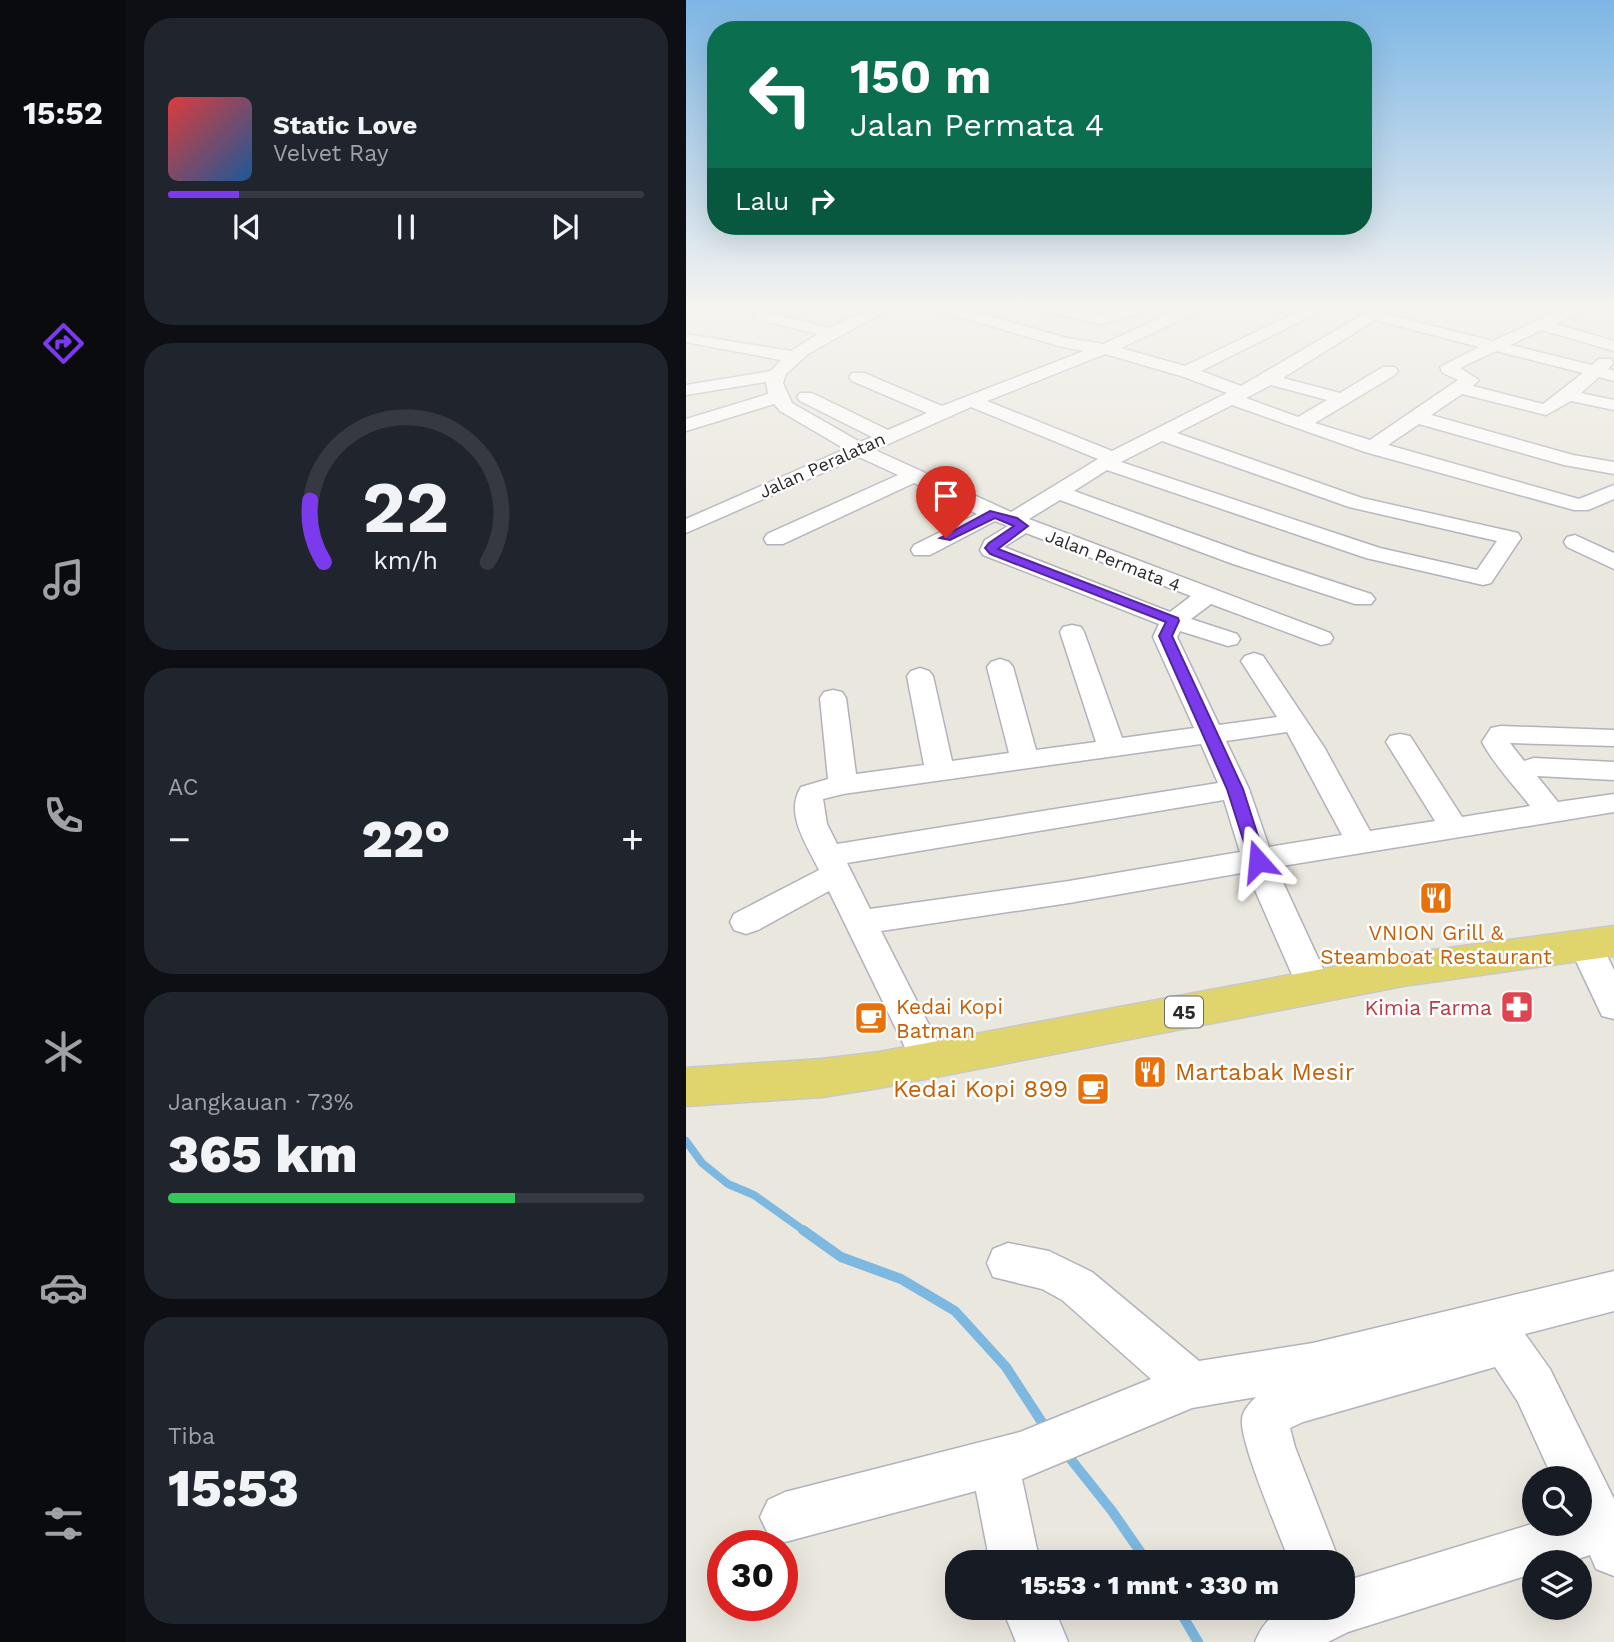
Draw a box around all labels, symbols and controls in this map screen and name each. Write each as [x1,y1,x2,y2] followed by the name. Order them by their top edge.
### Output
[850,47,991,105] text: 150 m
[735,49,826,140] icon: left
[23,94,103,132] text: 15:52
[850,106,1104,144] text: Jalan Permata 4
[273,110,417,140] text: Static Love
[273,140,389,167] text: Velvet Ray
[803,182,841,220] icon: right
[735,186,789,216] text: Lalu
[228,208,266,246] icon: previous
[387,208,425,246] icon: pause
[546,208,584,246] icon: next
[39,319,88,368] icon: directions
[756,428,888,502] street label: Jalan Peralatan
[363,465,449,551] text: 22
[916,466,976,538] pin
[927,477,965,515] icon: arrive
[1042,525,1184,595] street label: Jalan Permata 4
[374,546,438,575] text: km/h
[39,555,88,604] icon: music
[168,774,198,801] text: AC
[39,791,88,840] icon: phone
[362,809,450,870] text: 22°
[168,817,191,861] text: −
[621,817,644,861] text: +
[1221,824,1295,898] position arrow
[1417,879,1455,917] restaurant icon: VNION Grill & Steamboat Restaurant
[1320,920,1552,969] place label: VNION Grill & Steamboat Restaurant
[1498,988,1536,1026] pharmacy icon: Kimia Farma
[896,994,1003,1043] place label: Kedai Kopi Batman
[1364,995,1492,1020] place label: Kimia Farma
[1165,996,1203,1028] road number: 45
[852,999,890,1037] cafe icon: Kedai Kopi Batman
[39,1027,88,1076] icon: climate
[1131,1053,1169,1091] restaurant icon: Martabak Mesir
[1175,1058,1355,1086] place label: Martabak Mesir
[1074,1070,1112,1108] cafe icon: Kedai Kopi 899
[893,1075,1068,1103] place label: Kedai Kopi 899
[168,1089,353,1116] text: Jangkauan · 73%
[168,1124,358,1185] text: 365 km
[39,1263,88,1312] icon: car
[168,1423,215,1450] text: Tiba
[168,1458,299,1519] text: 15:53
[1522,1466,1592,1620] map controls
[1522,1466,1592,1536] button: search
[39,1499,88,1548] icon: filters
[707,1530,798,1621] speed limit sign: 30
[1522,1550,1592,1620] button: layers
[1021,1570,1279,1600] text: 15:53 · 1 mnt · 330 m

